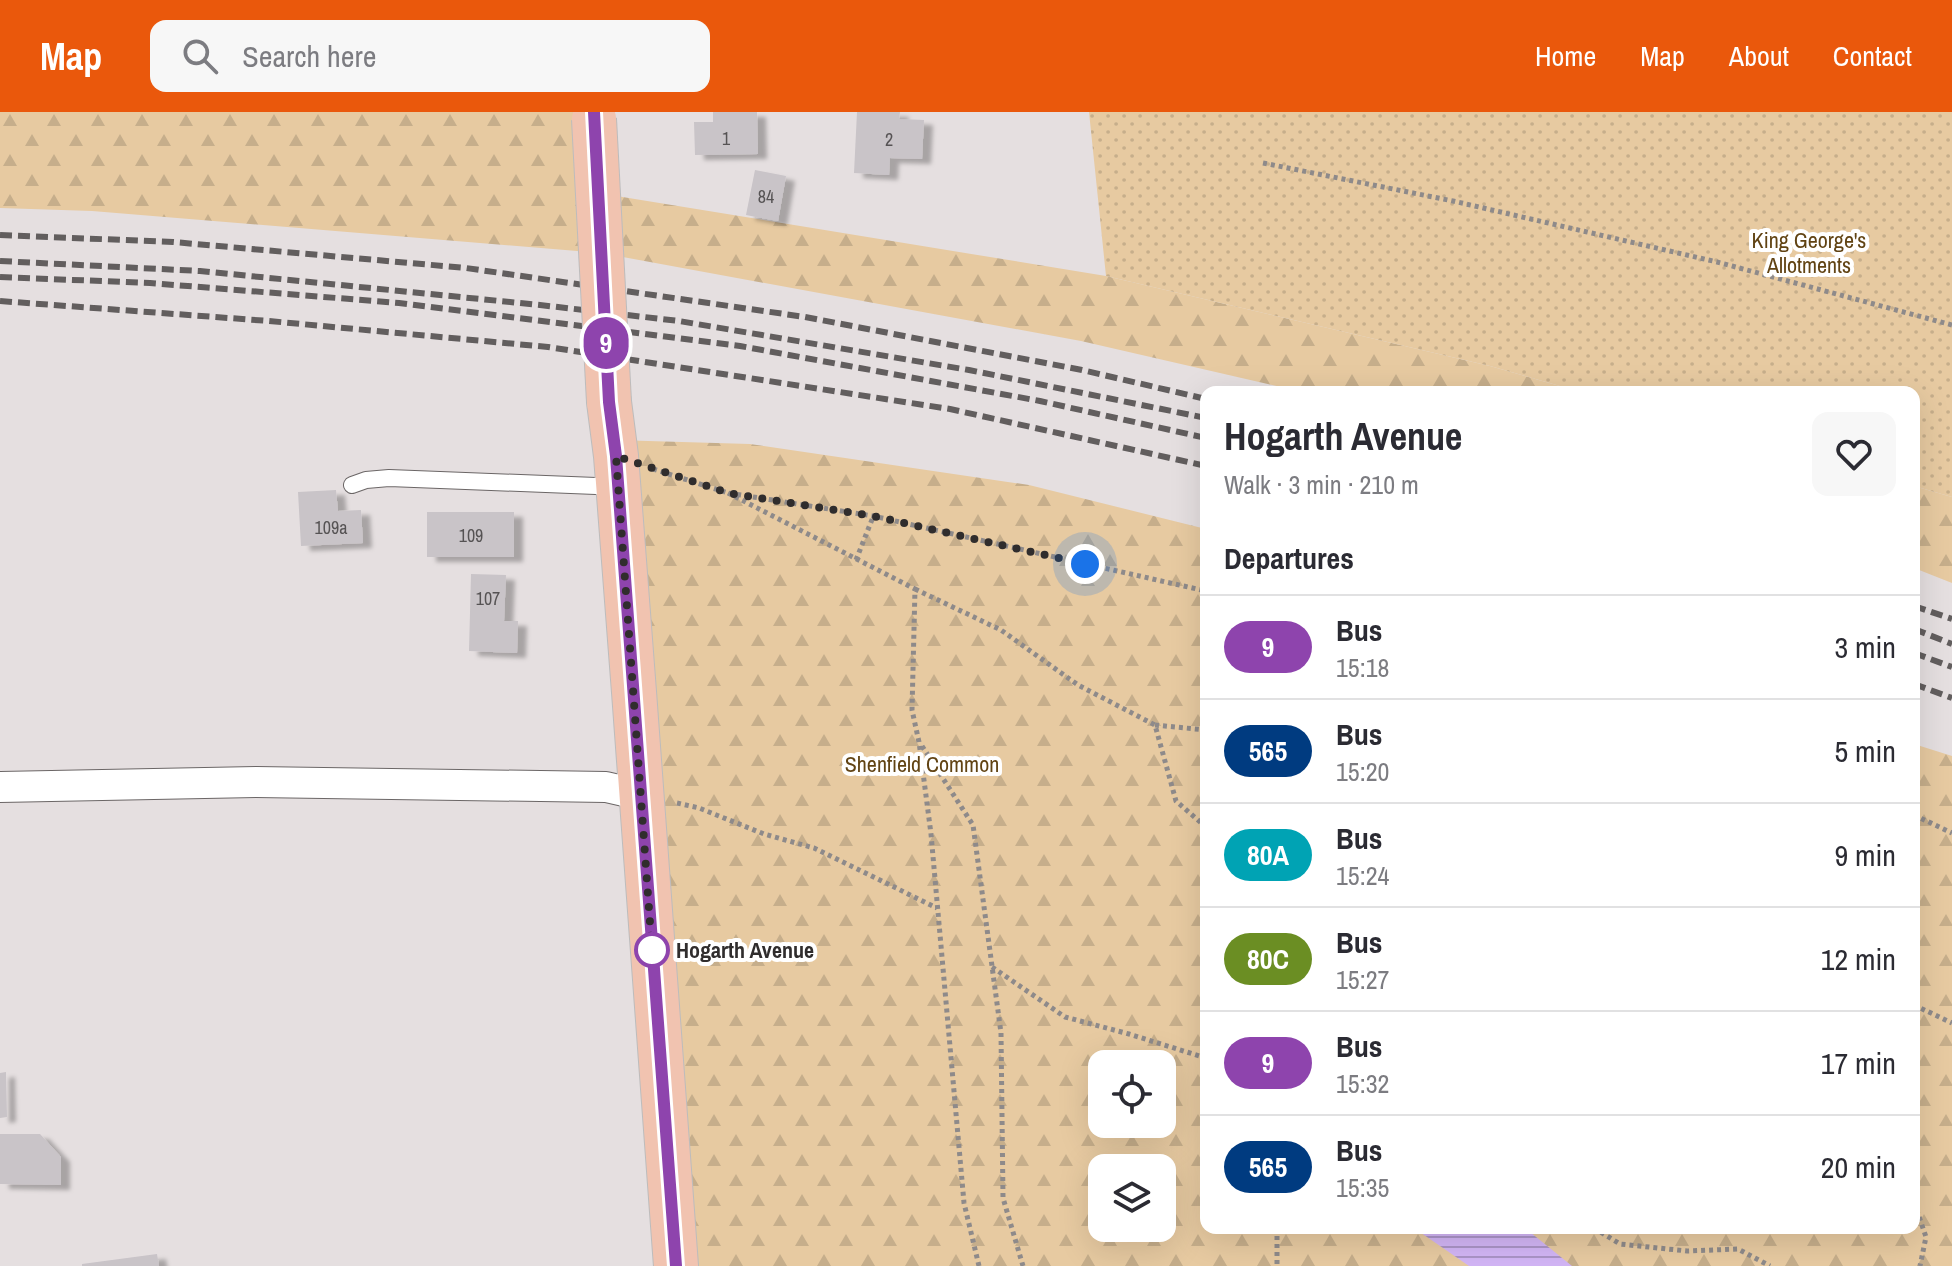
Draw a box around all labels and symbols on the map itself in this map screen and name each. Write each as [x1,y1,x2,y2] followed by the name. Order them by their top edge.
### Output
[722,126,731,151] house number: 1
[885,127,893,152] house number: 2
[758,184,774,209] house number: 84
[1752,225,1866,280] park label: King George's Allotments
[580,317,632,369] line badge: 9
[315,515,347,540] house number: 109a
[459,523,483,548] house number: 109
[1065,544,1105,584] your location
[476,586,500,611] house number: 107
[845,749,999,779] park label: Shenfield Common
[635,933,669,967] marker: Hogarth Avenue
[676,935,814,965] place label: Hogarth Avenue

